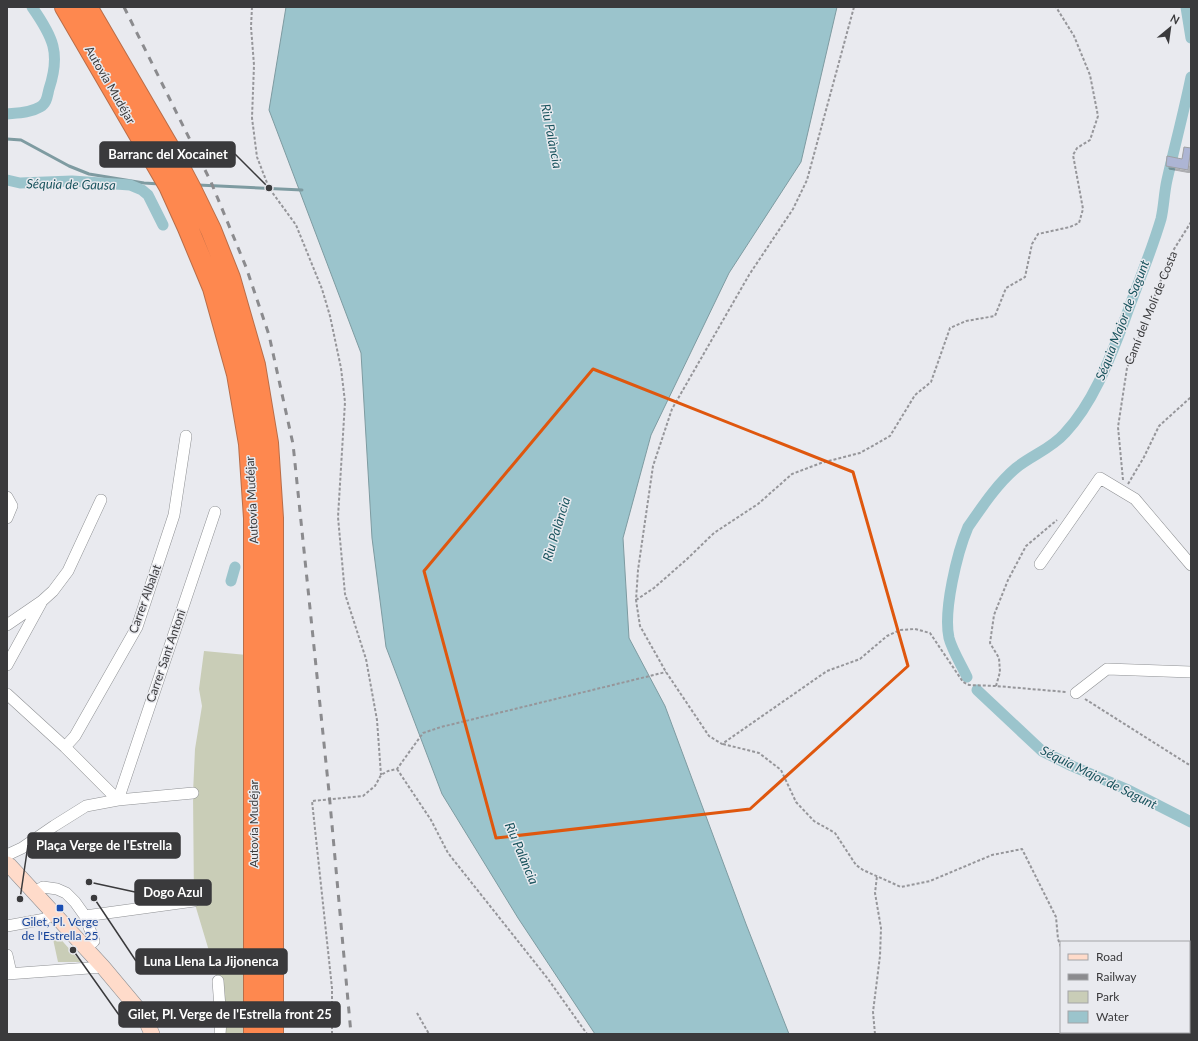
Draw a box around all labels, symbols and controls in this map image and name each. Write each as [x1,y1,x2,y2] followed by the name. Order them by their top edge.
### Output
[1150,8,1190,48] north arrow
[1168,11,1182,27] text: N
[82,43,139,127] street label: Autovía Mudéjar
[538,102,566,170] water label: Riu Palància
[100,142,235,167] callout: Barranc del Xocainet
[108,146,228,162] text: Barranc del Xocainet
[26,175,116,193] water label: Séquia de Gausa
[1121,249,1180,367] street label: Camí del Molí de Costa
[1092,257,1152,382] water label: Séquia Major de Sagunt
[242,455,261,544] street label: Autovía Mudéjar
[539,495,573,563] water label: Riu Palància
[125,562,164,635] street label: Carrer Albalat
[143,607,189,704] street label: Carrer Sant Antoni
[1038,742,1160,812] water label: Séquia Major de Sagunt
[246,780,261,868] street label: Autovía Mudéjar
[502,820,542,887] water label: Riu Palància
[28,833,180,858] callout: Plaça Verge de l'Estrella
[36,837,172,853] text: Plaça Verge de l'Estrella
[135,880,211,905] callout: Dogo Azul
[143,884,203,900] text: Dogo Azul
[55,903,65,913] marker: Gilet, Pl. Verge de l'Estrella 25
[22,914,98,943] place label: Gilet, Pl. Verge de l'Estrella 25
[1060,941,1190,1033] legend
[136,949,287,974] callout: Luna Llena La Jijonenca
[1096,949,1123,964] text: Road
[143,953,279,969] text: Luna Llena La Jijonenca
[1096,969,1137,984] text: Railway
[1096,989,1120,1004] text: Park
[119,1002,340,1027] callout: Gilet, Pl. Verge de l'Estrella front 25
[128,1006,332,1022] text: Gilet, Pl. Verge de l'Estrella front 25
[1096,1009,1129,1024] text: Water

